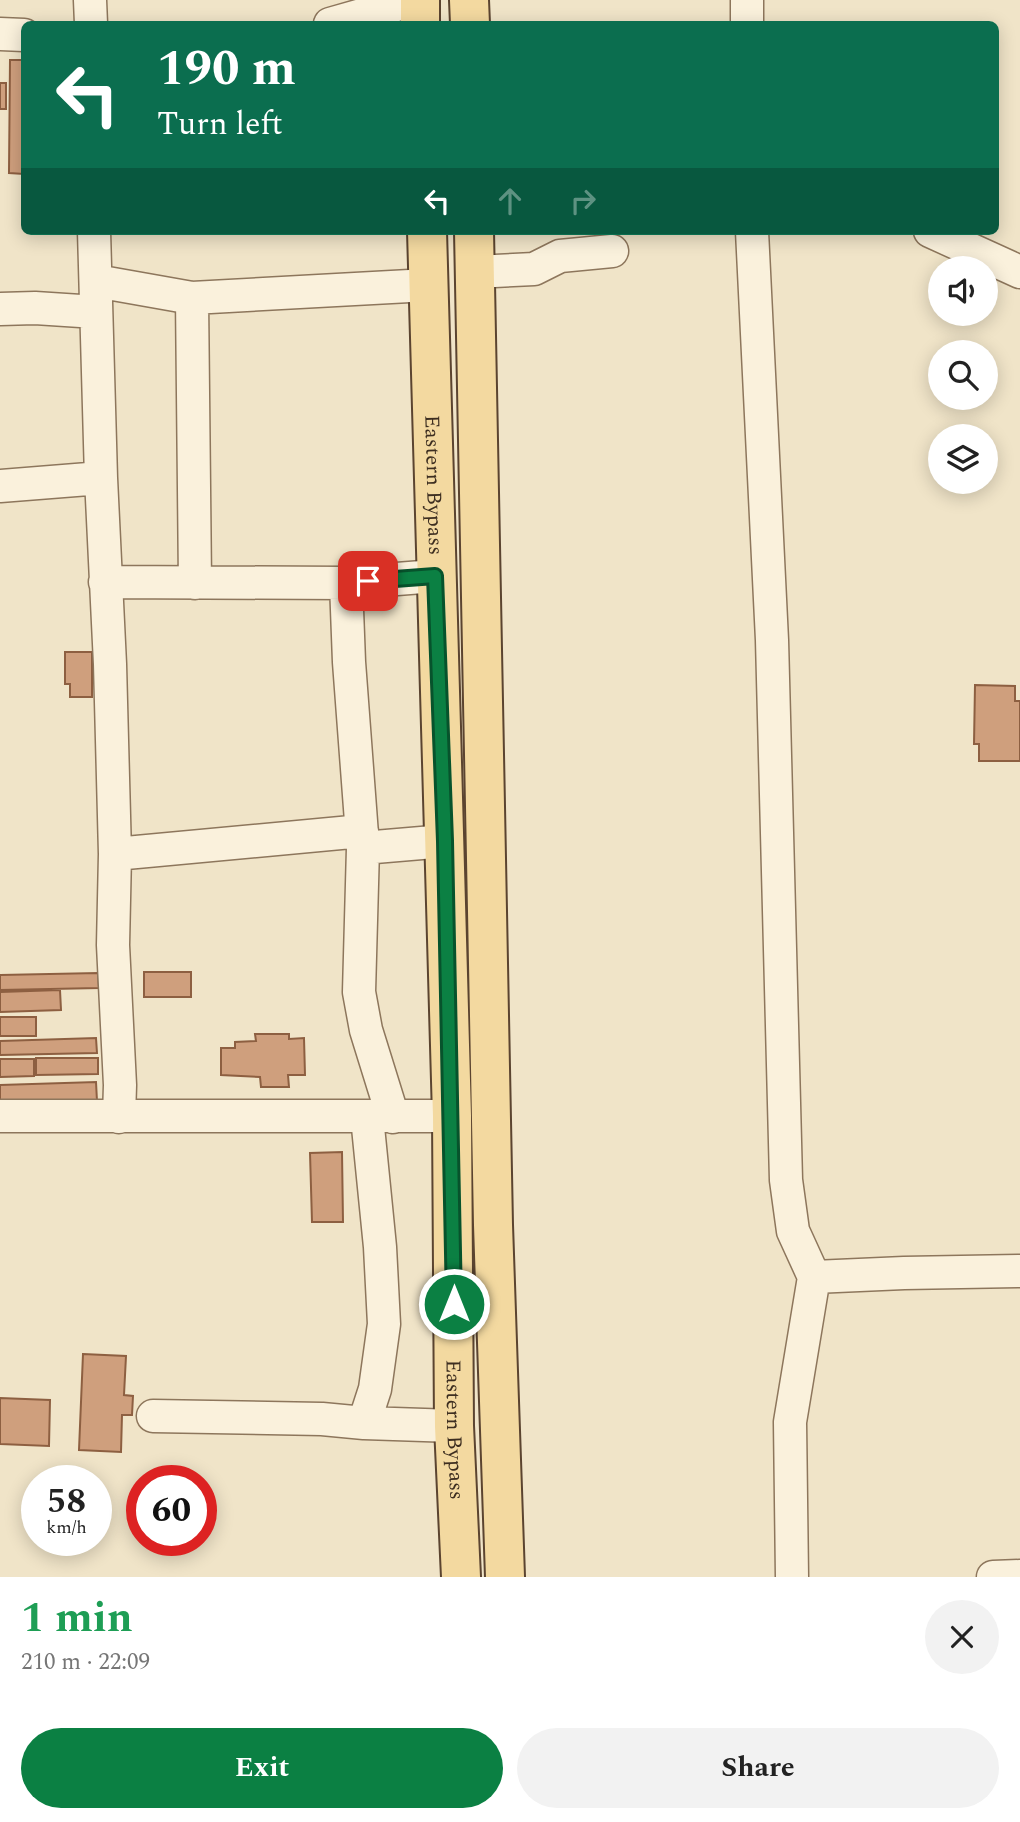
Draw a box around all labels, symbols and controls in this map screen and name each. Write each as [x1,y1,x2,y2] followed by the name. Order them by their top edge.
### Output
[157,32,296,107] text: 190 m
[42,49,133,140] icon: left
[157,100,283,149] text: Turn left
[418,182,456,220] icon: left
[491,182,529,220] icon: ahead
[564,182,602,220] icon: right
[928,256,998,494] map controls
[928,256,998,326] button: sound
[928,340,998,410] button: search
[415,414,451,556] street label: Eastern Bypass
[928,424,998,494] button: layers
[338,551,398,611] pin
[349,562,387,600] icon: arrive
[417,1267,491,1341] position arrow
[437,1359,472,1501] street label: Eastern Bypass
[126,1465,217,1556] speed limit sign: 60
[47,1475,86,1528] text: 58
[46,1514,87,1541] text: km/h
[21,1587,133,1650] text: 1 min
[925,1600,999,1674] button: close
[21,1645,150,1680] text: 210 m · 22:09
[21,1728,503,1808] button: Exit
[517,1728,999,1808] button: Share

